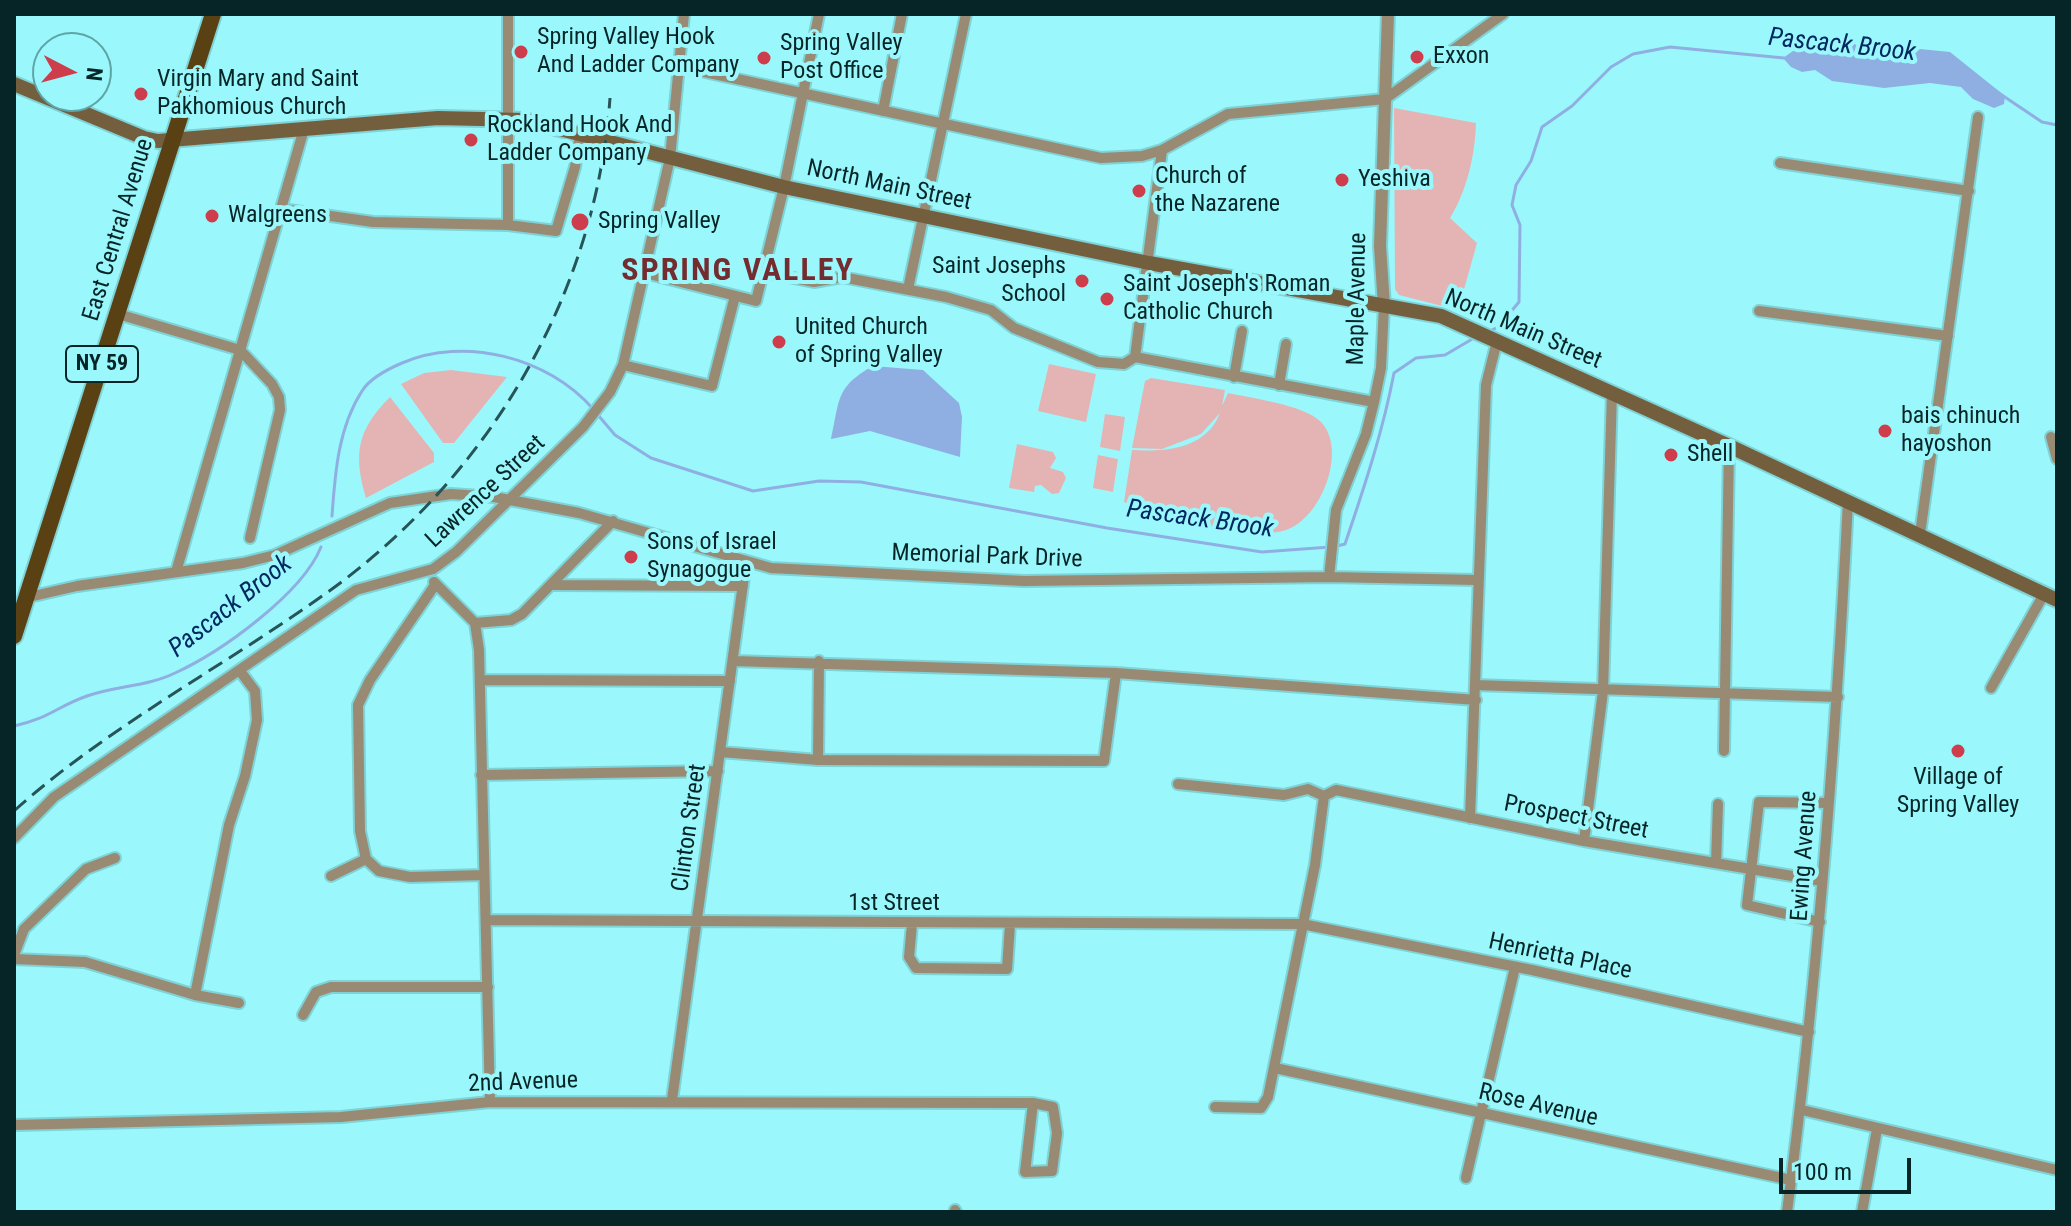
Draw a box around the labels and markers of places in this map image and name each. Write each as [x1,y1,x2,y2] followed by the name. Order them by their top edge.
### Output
[537,24,739,80] place label: Spring Valley Hook And Ladder Company
[780,30,903,86] place label: Spring Valley Post Office
[512,43,530,61] marker: Spring Valley Hook And Ladder Company
[1433,43,1489,71] place label: Exxon
[1408,48,1426,66] marker: Exxon
[755,49,773,67] marker: Spring Valley Post Office
[157,66,359,122] place label: Virgin Mary and Saint Pakhomious Church
[132,85,150,103] marker: Virgin Mary and Saint Pakhomious Church
[487,112,672,168] place label: Rockland Hook And Ladder Company
[462,131,480,149] marker: Rockland Hook And Ladder Company
[1155,163,1280,219] place label: Church of the Nazarene
[1358,166,1431,194] place label: Yeshiva
[1333,171,1351,189] marker: Yeshiva
[1130,182,1148,200] marker: Church of the Nazarene
[228,202,327,230] place label: Walgreens
[203,207,221,225] marker: Walgreens
[598,208,721,236] place label: Spring Valley
[569,211,591,233] marker: Spring Valley
[932,253,1066,309] place label: Saint Josephs School
[1123,271,1330,327] place label: Saint Joseph's Roman Catholic Church
[1073,272,1091,290] marker: Saint Josephs School
[1098,290,1116,308] marker: Saint Joseph's Roman Catholic Church
[795,314,943,370] place label: United Church of Spring Valley
[770,333,788,351] marker: United Church of Spring Valley
[1901,403,2020,459] place label: bais chinuch hayoshon
[1876,422,1894,440] marker: bais chinuch hayoshon
[1687,441,1733,469] place label: Shell
[1662,446,1680,464] marker: Shell
[647,529,777,585] place label: Sons of Israel Synagogue
[622,548,640,566] marker: Sons of Israel Synagogue
[1949,742,1967,760] marker: Village of Spring Valley
[1897,764,2019,820] place label: Village of Spring Valley

